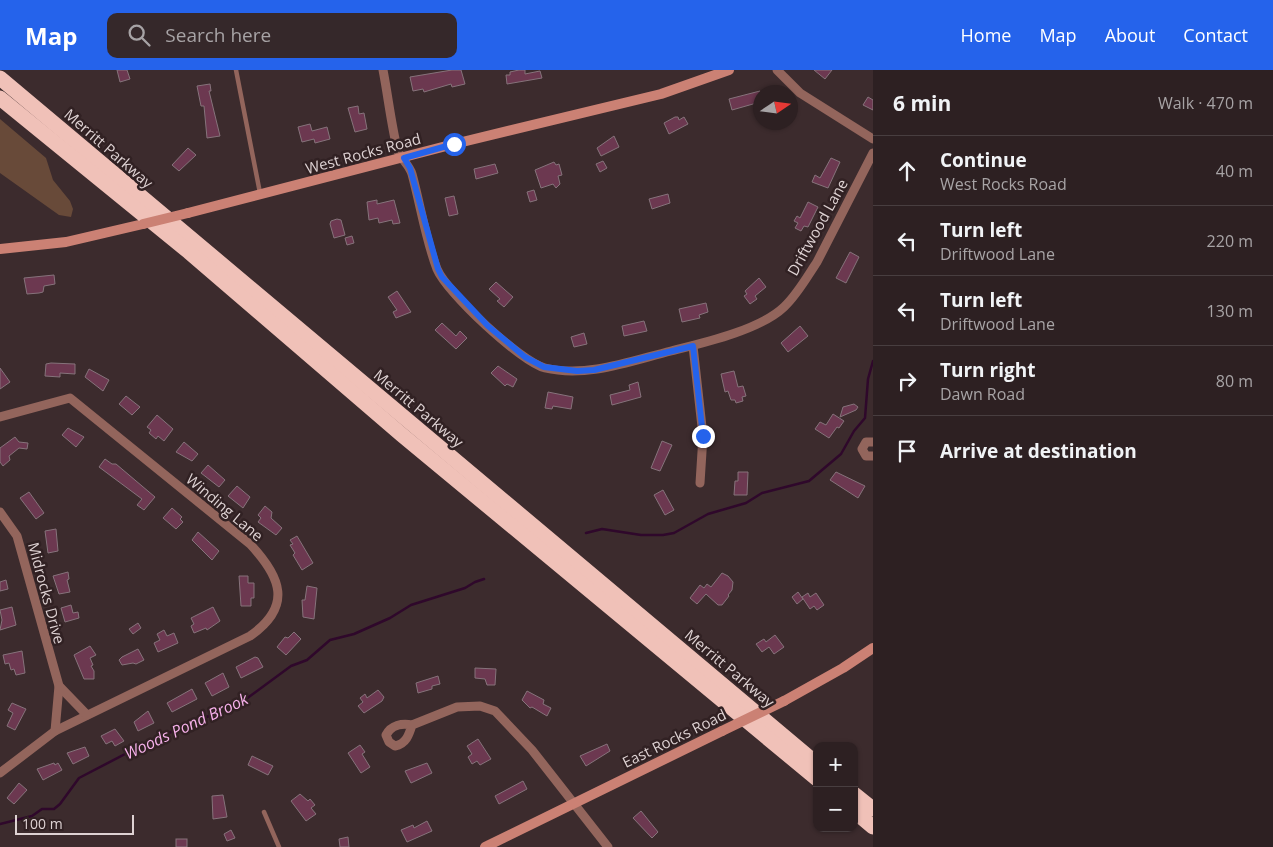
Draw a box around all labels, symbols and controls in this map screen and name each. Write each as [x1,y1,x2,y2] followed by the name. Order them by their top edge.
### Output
[107,13,457,58] search box
[25,19,77,52] text: Map
[125,21,153,49] icon: search
[165,22,271,48] text: Search here
[961,23,1011,47] text: Home
[1039,23,1077,47] text: Map
[1105,23,1155,47] text: About
[1183,23,1248,47] text: Contact
[753,85,798,130] north arrow
[893,89,951,117] text: 6 min
[1158,92,1253,114] text: Walk · 470 m
[60,104,158,192] street label: Merritt Parkway
[303,128,423,178] street label: West Rocks Road
[443,133,466,156] route start
[940,147,1027,173] text: Continue
[893,157,921,185] icon: ahead
[1216,160,1253,182] text: 40 m
[940,173,1067,195] text: West Rocks Road
[782,175,852,279] street label: Driftwood Lane
[940,217,1022,243] text: Turn left
[893,227,921,255] icon: left
[1207,230,1253,252] text: 220 m
[940,243,1055,265] text: Driftwood Lane
[940,287,1022,313] text: Turn left
[893,297,921,325] icon: left
[1207,300,1253,322] text: 130 m
[940,313,1055,335] text: Driftwood Lane
[940,357,1035,383] text: Turn right
[370,365,468,452] street label: Merritt Parkway
[893,367,921,395] icon: right
[1216,370,1253,392] text: 80 m
[940,383,1025,405] text: Dawn Road
[692,425,715,448] route end
[893,437,921,465] icon: arrive
[940,438,1137,464] text: Arrive at destination
[182,469,268,545] street label: Winding Lane
[24,540,70,646] street label: Midrocks Drive
[681,625,779,712] street label: Merritt Parkway
[120,687,253,764] water label: Woods Pond Brook
[619,704,729,772] street label: East Rocks Road
[813,742,858,832] map controls
[813,742,858,787] button: +
[813,787,858,832] button: −
[15,812,134,835] scale bar
[22,814,63,833] text: 100 m

